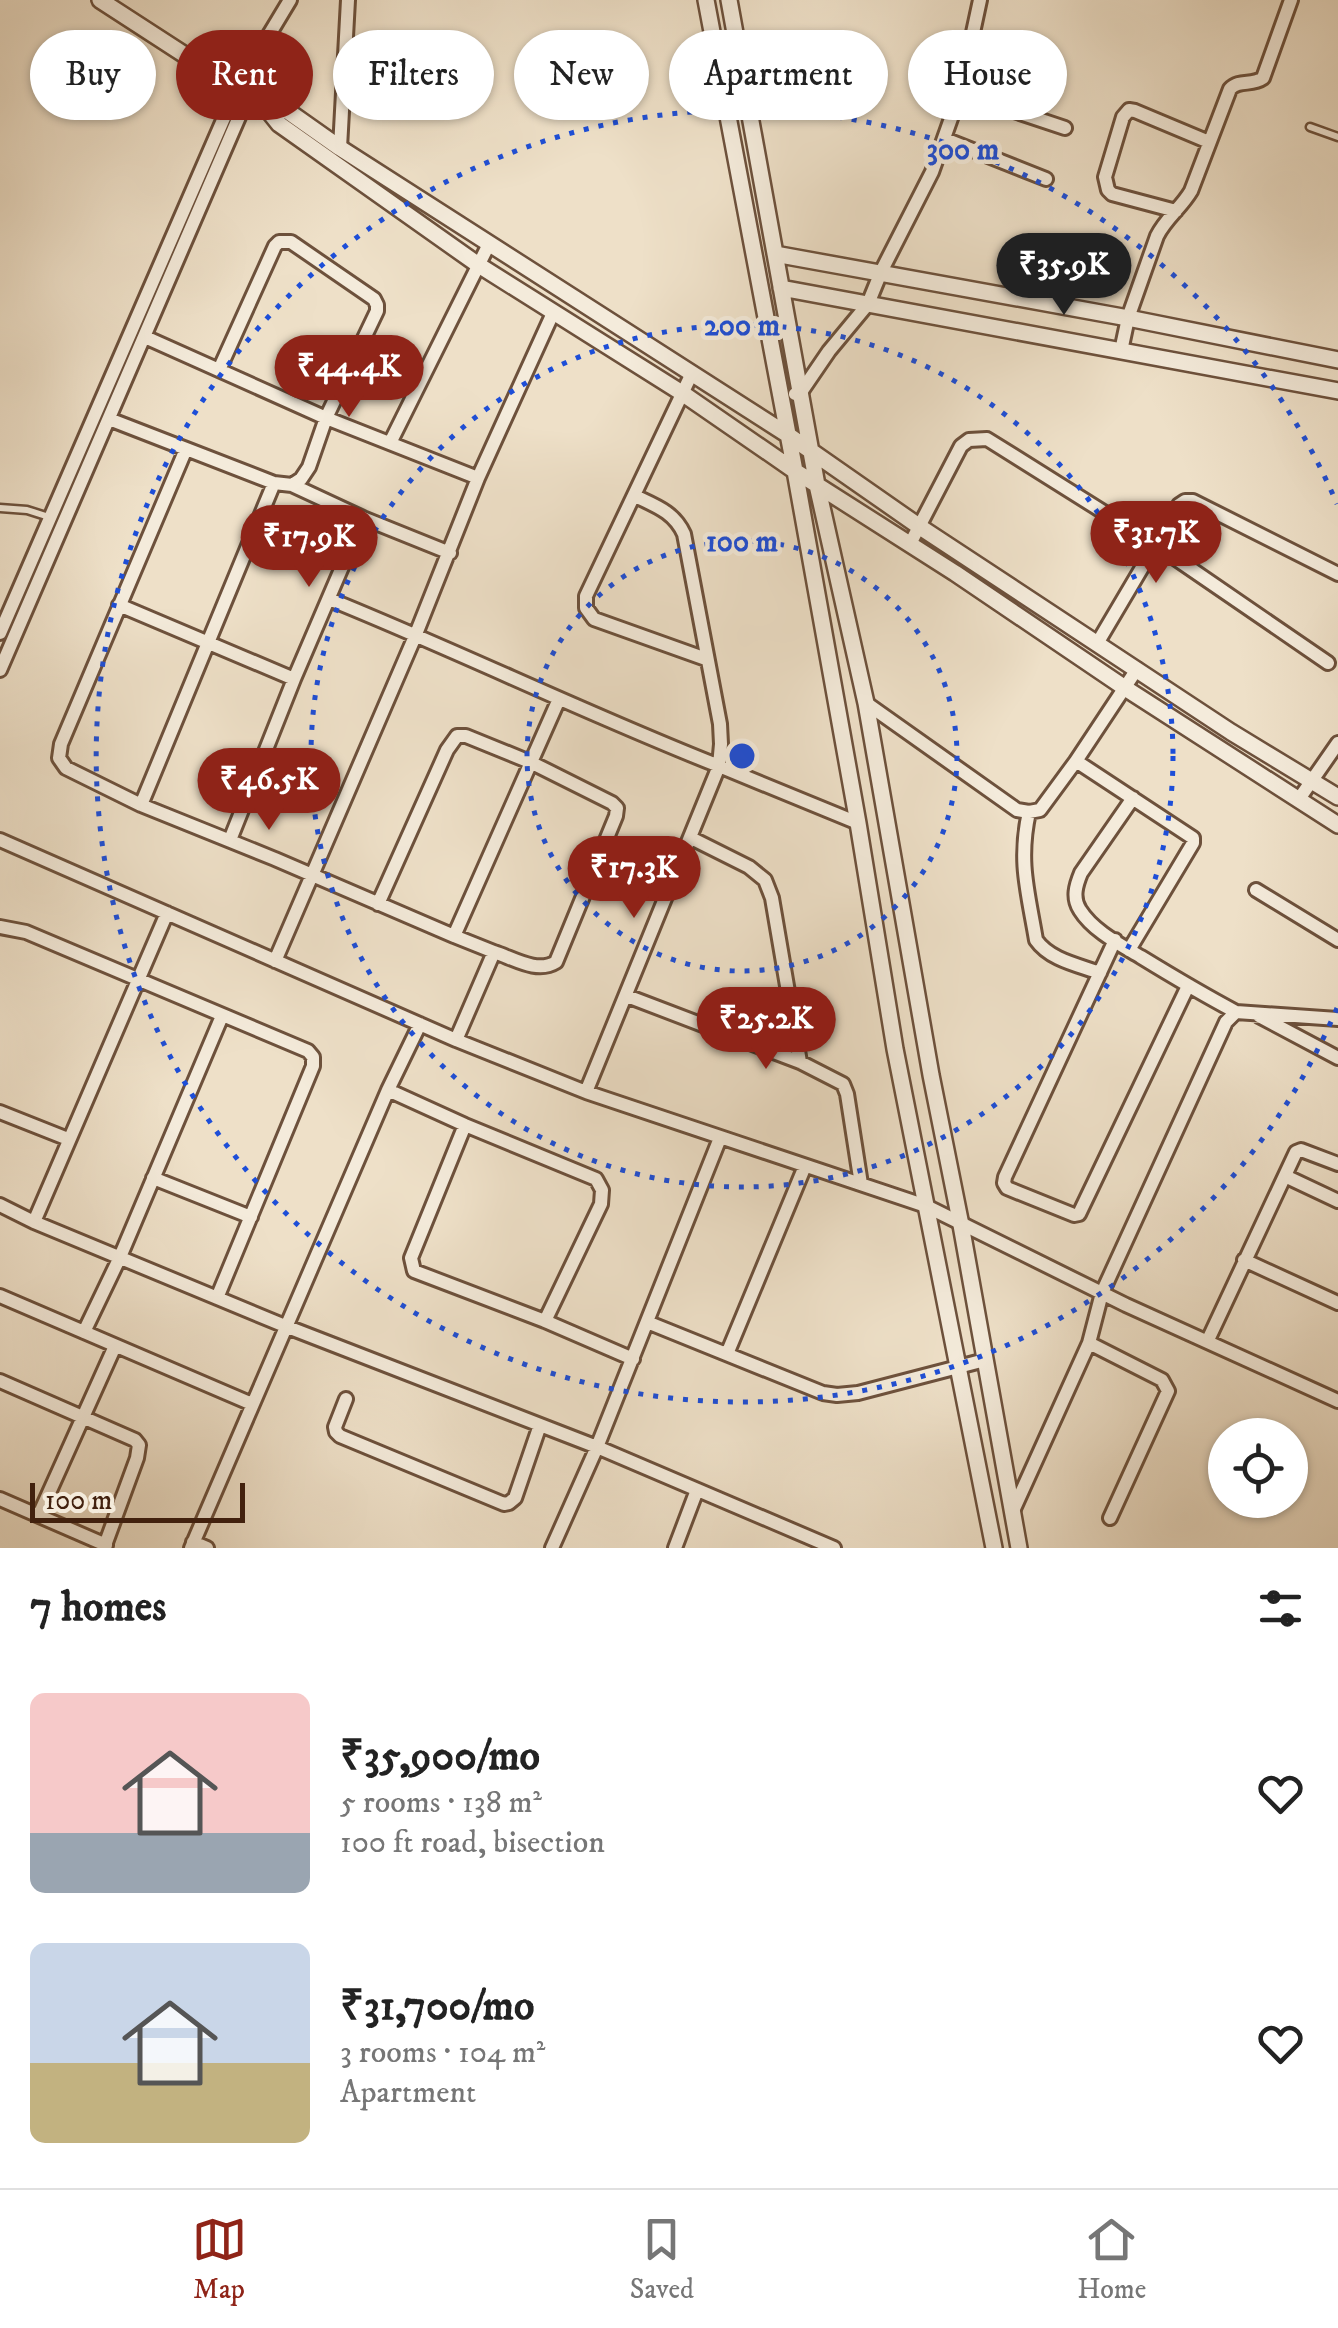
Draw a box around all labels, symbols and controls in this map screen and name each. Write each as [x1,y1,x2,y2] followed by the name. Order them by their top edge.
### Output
[30,30,156,120] chip: Buy
[176,30,313,120] chip: Rent
[333,30,494,120] chip: Filters
[514,30,649,120] chip: New
[669,30,888,120] chip: Apartment
[908,30,1067,120] chip: House
[927,132,1000,169] text: 300 m
[983,233,1145,318] pin: ₹35.9K
[1018,245,1110,285] text: ₹35.9K
[704,308,780,345] text: 200 m
[268,335,430,420] pin: ₹44.4K
[297,347,401,387] text: ₹44.4K
[1075,501,1237,586] pin: ₹31.7K
[228,505,390,590] pin: ₹17.9K
[1112,513,1200,553] text: ₹31.7K
[263,517,355,557] text: ₹17.9K
[706,524,779,561] text: 100 m
[724,738,760,774] centre of rings
[188,748,350,833] pin: ₹46.5K
[220,760,318,800] text: ₹46.5K
[553,836,715,921] pin: ₹17.3K
[590,848,678,888] text: ₹17.3K
[685,987,847,1072] pin: ₹25.2K
[719,999,813,1039] text: ₹25.2K
[1208,1418,1308,1518] map controls
[1208,1418,1308,1518] button: locate
[30,1478,245,1522] scale bar
[45,1483,112,1518] text: 100 m
[1253,1581,1308,1636] icon: filters
[30,1582,166,1634] text: 7 homes
[340,1731,540,1783] text: ₹35,900/mo
[110,1733,230,1853] icon: home
[1253,1766,1308,1821] icon: heart
[340,1783,542,1823] text: 5 rooms · 138 m²
[340,1823,605,1863] text: 100 ft road, bisection
[340,1981,534,2033] text: ₹31,700/mo
[110,1983,230,2103] icon: home
[1253,2016,1308,2071] icon: heart
[340,2033,545,2073] text: 3 rooms · 104 m²
[340,2073,476,2113] text: Apartment
[192,2212,247,2307] tab: Map
[630,2212,694,2307] tab: Saved
[1077,2212,1146,2307] tab: Home

